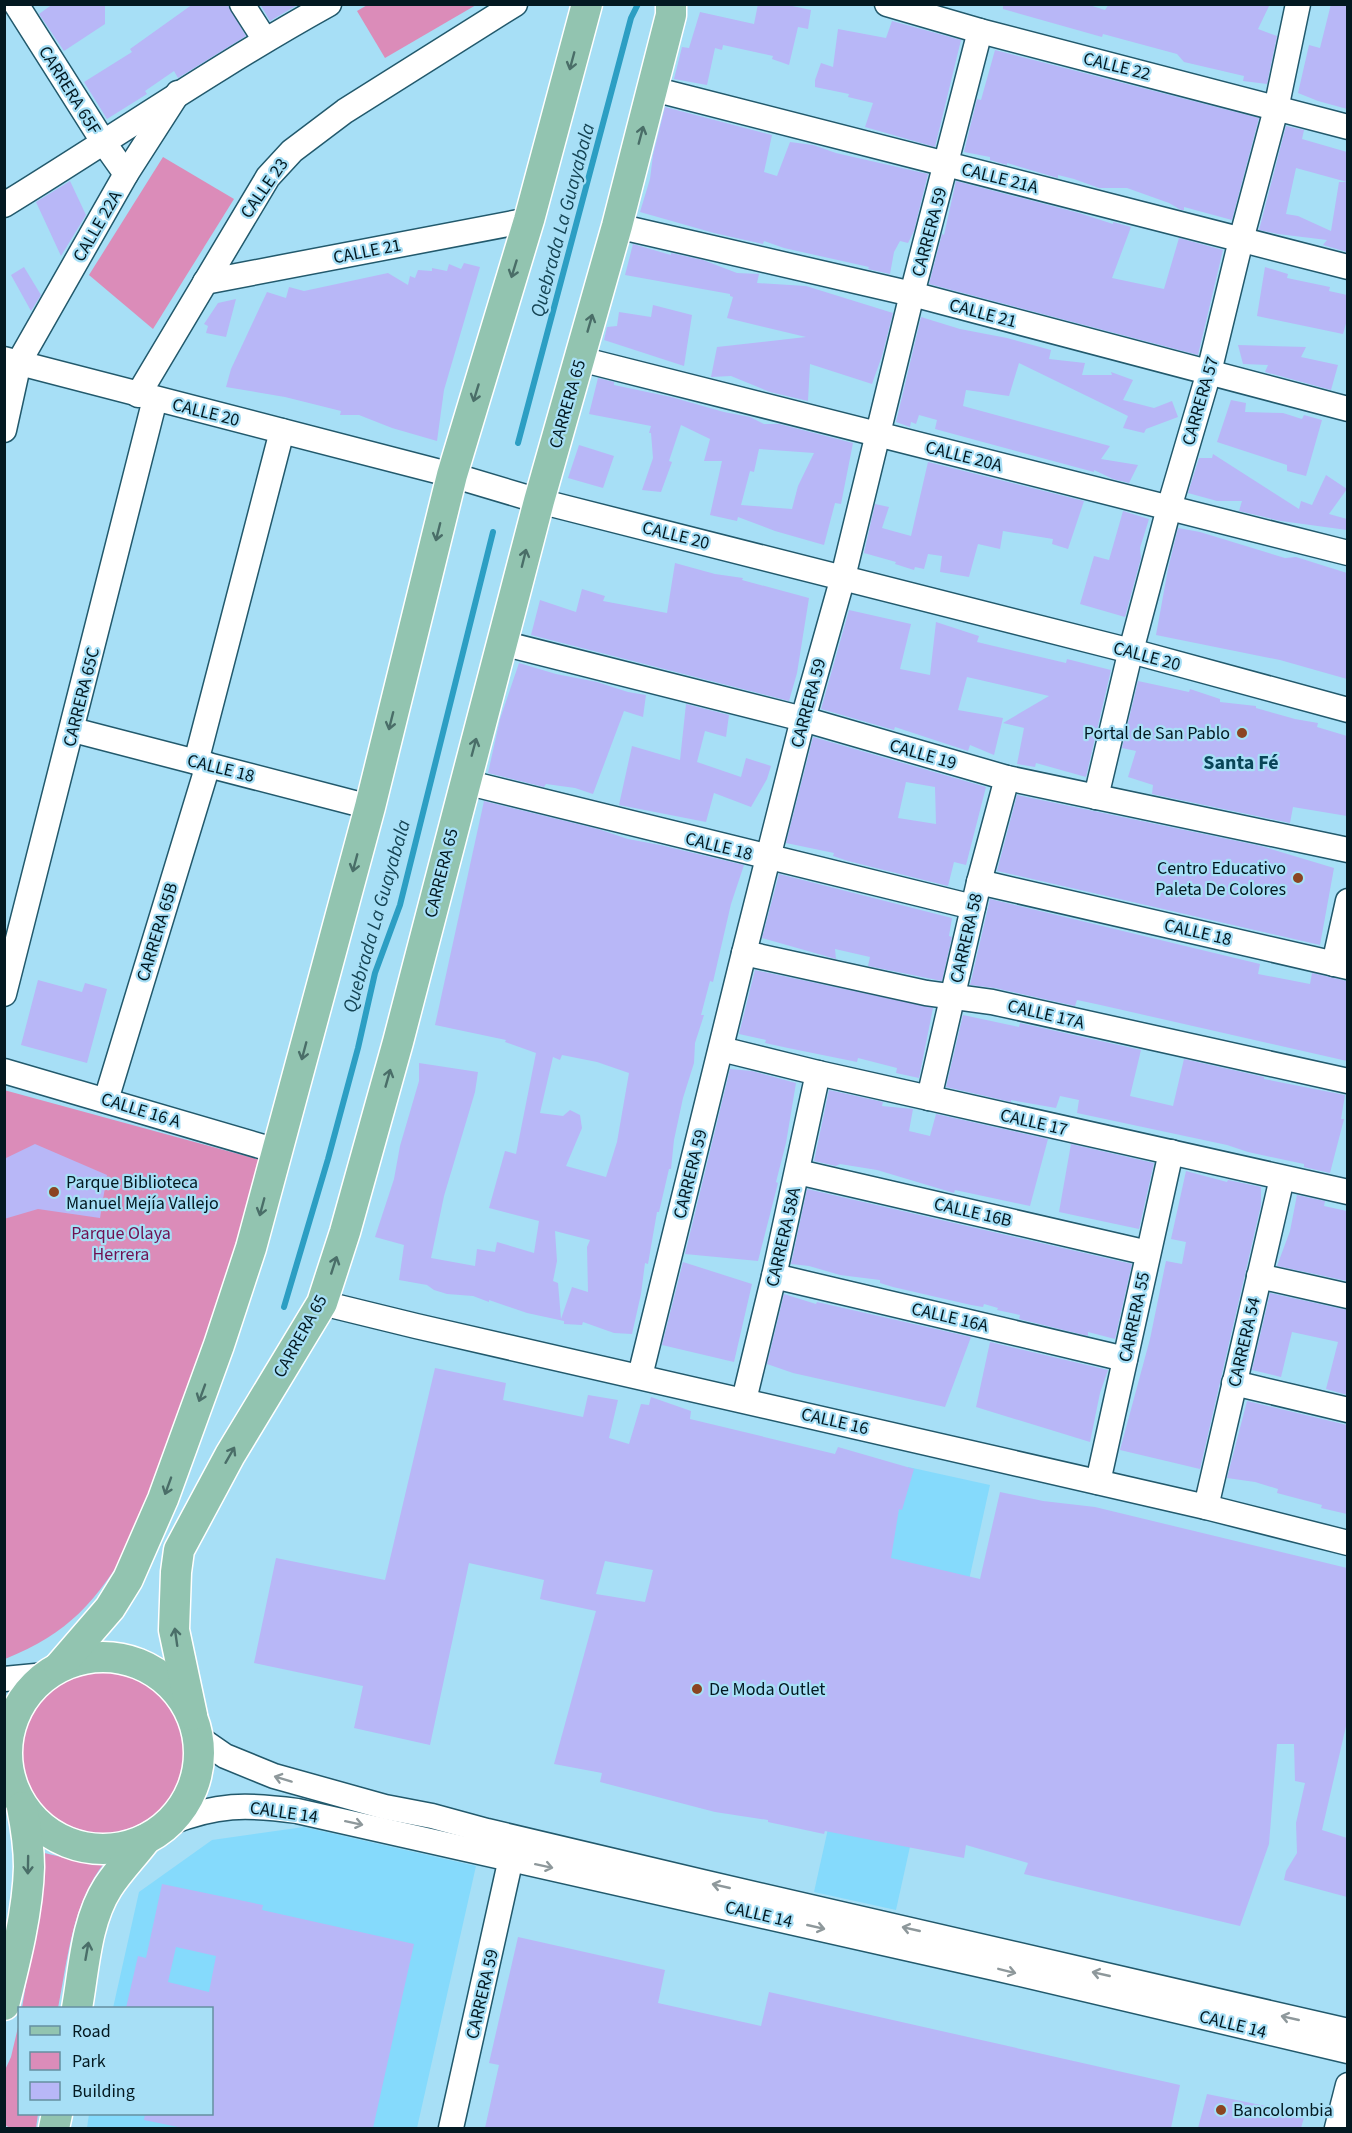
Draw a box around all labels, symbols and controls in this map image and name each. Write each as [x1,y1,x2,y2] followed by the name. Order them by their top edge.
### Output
[32,41,107,140] street label: CARRERA 65F
[1081,46,1153,87] street label: CALLE 22
[566,51,577,70] one-way arrow
[524,120,602,320] water label: Quebrada La Guayabala
[636,126,647,145] one-way arrow
[235,153,294,224] street label: CALLE 23
[959,157,1041,200] street label: CALLE 21A
[906,185,953,280] street label: CARRERA 59
[67,186,128,266] street label: CALLE 22A
[331,233,403,270] street label: CALLE 21
[508,259,519,278] one-way arrow
[947,293,1019,334] street label: CALLE 21
[585,314,596,333] one-way arrow
[1176,354,1225,449] street label: CARRERA 57
[543,357,592,452] street label: CARRERA 65
[470,383,481,402] one-way arrow
[170,392,242,433] street label: CALLE 20
[923,435,1005,478] street label: CALLE 20A
[640,515,712,556] street label: CALLE 20
[431,522,443,541] one-way arrow
[519,549,530,568] one-way arrow
[1111,636,1183,677] street label: CALLE 20
[57,645,106,750] street label: CARRERA 65C
[785,656,832,751] street label: CARRERA 59
[384,711,396,730] one-way arrow
[1084,721,1230,746] place label: Portal de San Pablo
[1235,726,1249,740] marker: Portal de San Pablo
[886,733,959,776] street label: CALLE 19
[469,738,480,757] one-way arrow
[185,748,257,789] street label: CALLE 18
[1203,749,1279,777] district label: Santa Fé
[336,816,418,1016] water label: Quebrada La Guayabala
[418,826,465,921] street label: CARRERA 65
[683,826,755,867] street label: CALLE 18
[348,853,360,872] one-way arrow
[1155,856,1286,902] place label: Centro Educativo Paleta De Colores
[1291,871,1305,885] marker: Centro Educativo Paleta De Colores
[131,880,184,985] street label: CARRERA 65B
[944,891,989,985] street label: CARRERA 58
[1162,913,1234,952] street label: CALLE 18
[1005,993,1087,1036] street label: CALLE 17A
[298,1042,309,1061] one-way arrow
[382,1069,394,1088] one-way arrow
[98,1087,184,1134] street label: CALLE 16 A
[998,1103,1070,1142] street label: CALLE 17
[667,1127,714,1222] street label: CARRERA 59
[66,1170,219,1216] place label: Parque Biblioteca Manuel Mejía Vallejo
[47,1185,61,1199] marker: Parque Biblioteca Manuel Mejía Vallejo
[760,1185,807,1289] street label: CARRERA 58A
[932,1191,1014,1234] street label: CALLE 16B
[256,1198,267,1217] one-way arrow
[71,1221,171,1267] park label: Parque Olaya Herrera
[329,1256,340,1275] one-way arrow
[1113,1270,1156,1364] street label: CARRERA 55
[267,1290,334,1382] street label: CARRERA 65
[1222,1295,1267,1389] street label: CARRERA 54
[909,1296,991,1339] street label: CALLE 16A
[195,1383,206,1402] one-way arrow
[799,1402,871,1441] street label: CALLE 16
[224,1447,236,1464] one-way arrow
[161,1476,172,1495] one-way arrow
[170,1628,181,1647] one-way arrow
[709,1677,825,1702] place label: De Moda Outlet
[690,1682,704,1696] marker: De Moda Outlet
[274,1773,293,1784] one-way arrow
[248,1795,320,1830] street label: CALLE 14
[344,1818,363,1830] one-way arrow
[23,1854,34,1874] one-way arrow
[535,1860,554,1872] one-way arrow
[711,1880,731,1891] one-way arrow
[723,1895,795,1934] street label: CALLE 14
[807,1922,826,1934] one-way arrow
[901,1923,920,1935] one-way arrow
[82,1942,93,1961] one-way arrow
[460,1947,505,2041] street label: CARRERA 59
[997,1965,1016,1977] one-way arrow
[1091,1967,1110,1979] one-way arrow
[1197,2004,1269,2045] street label: CALLE 14
[18,2007,213,2115] legend
[1281,2011,1300,2023] one-way arrow
[72,2019,111,2044] text: Road
[72,2049,106,2074] text: Park
[72,2079,135,2104] text: Building
[1233,2098,1333,2123] place label: Bancolombia
[1214,2103,1228,2117] marker: Bancolombia

